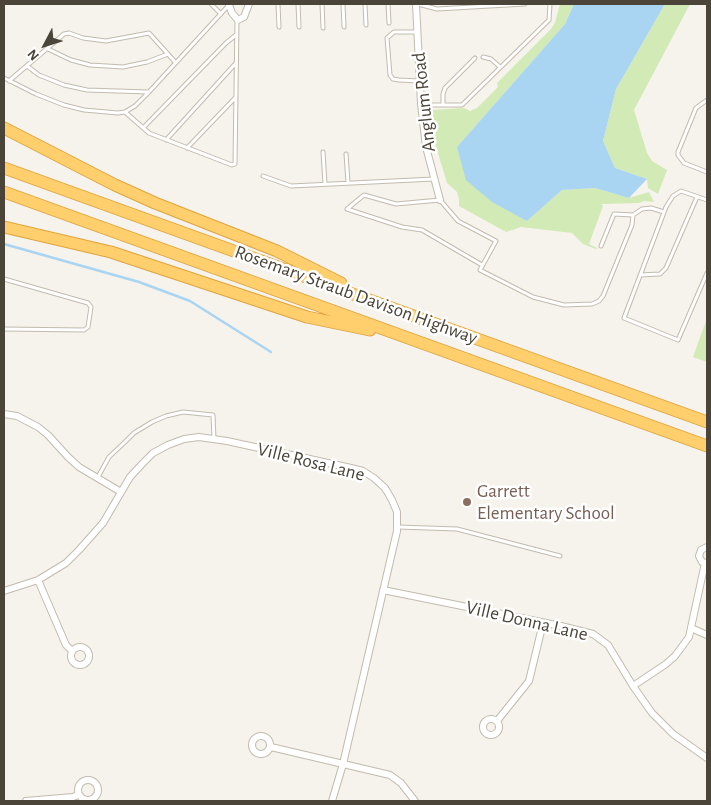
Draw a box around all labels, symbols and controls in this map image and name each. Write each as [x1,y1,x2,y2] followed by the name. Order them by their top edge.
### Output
[20,20,70,70] north arrow
[25,46,42,63] text: N
[407,51,441,153] street label: Anglum Road
[231,240,481,350] street label: Rosemary Straub Davison Highway
[255,438,367,486] street label: Ville Rosa Lane
[477,480,615,524] place label: Garrett Elementary School
[461,496,473,508] marker: Garrett Elementary School
[464,596,590,646] street label: Ville Donna Lane

